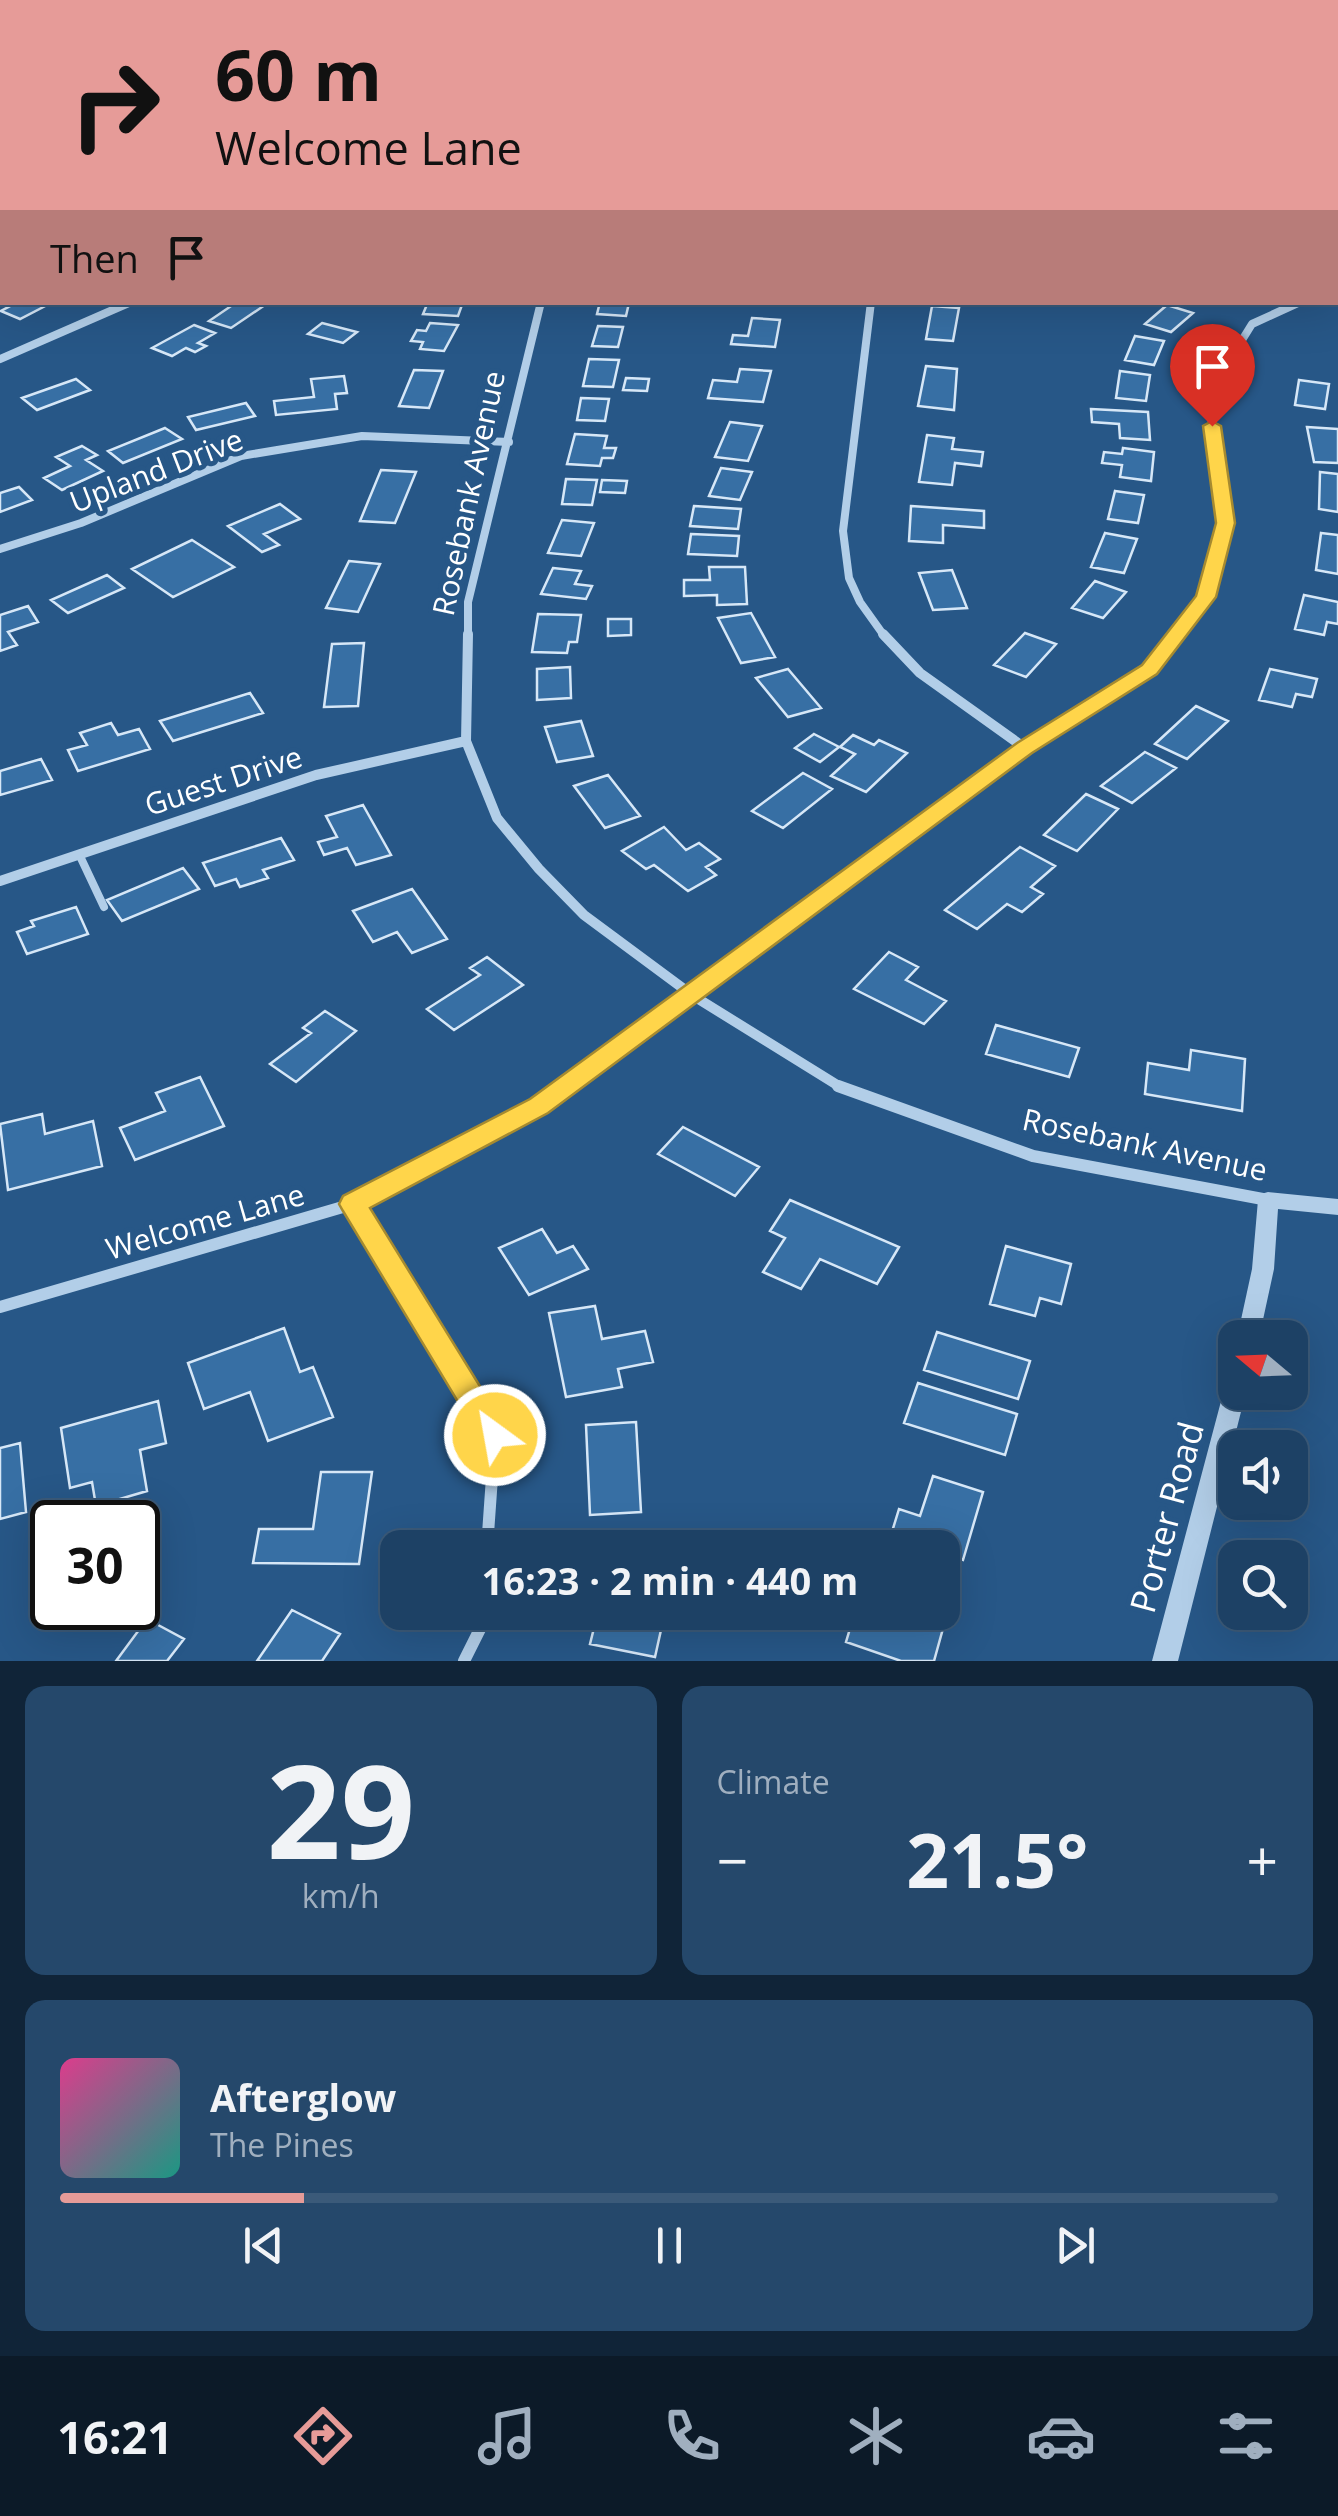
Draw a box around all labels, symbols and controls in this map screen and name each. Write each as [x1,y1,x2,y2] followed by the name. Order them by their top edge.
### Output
[215,26,382,122] text: 60 m
[50,40,180,170] icon: right
[215,117,522,178] text: Welcome Lane
[159,230,214,285] icon: arrive
[50,232,139,284] text: Then
[1170,324,1255,427] pin
[1185,339,1240,394] icon: arrive
[422,367,514,619] street label: Rosebank Avenue
[63,418,249,522] street label: Upland Drive
[139,735,307,825] street label: Guest Drive
[1019,1098,1271,1190] street label: Rosebank Avenue
[101,1173,309,1269] street label: Welcome Lane
[1218,1320,1308,1410] north arrow
[1218,1320,1308,1630] map controls
[443,1383,547,1487] position arrow
[1118,1417,1214,1617] street label: Porter Road
[1218,1430,1308,1520] button: sound
[30,1500,160,1630] speed limit sign: 30
[1218,1540,1308,1630] button: search
[482,1554,858,1606] text: 16:23 · 2 min · 440 m
[266,1720,415,1897] text: 29
[717,1760,830,1803] text: Climate
[906,1808,1088,1910] text: 21.5°
[717,1822,748,1897] text: −
[1247,1822,1278,1897] text: +
[302,1874,380,1917] text: km/h
[210,2071,396,2123] text: Afterglow
[210,2123,354,2166] text: The Pines
[236,2218,291,2273] icon: previous
[642,2218,697,2273] icon: pause
[1048,2218,1103,2273] icon: next
[288,2401,358,2471] icon: directions
[472,2401,542,2471] icon: music
[657,2401,727,2471] icon: phone
[841,2401,911,2471] icon: climate
[1026,2401,1096,2471] icon: car
[1211,2401,1281,2471] icon: filters
[57,2406,173,2467] text: 16:21

